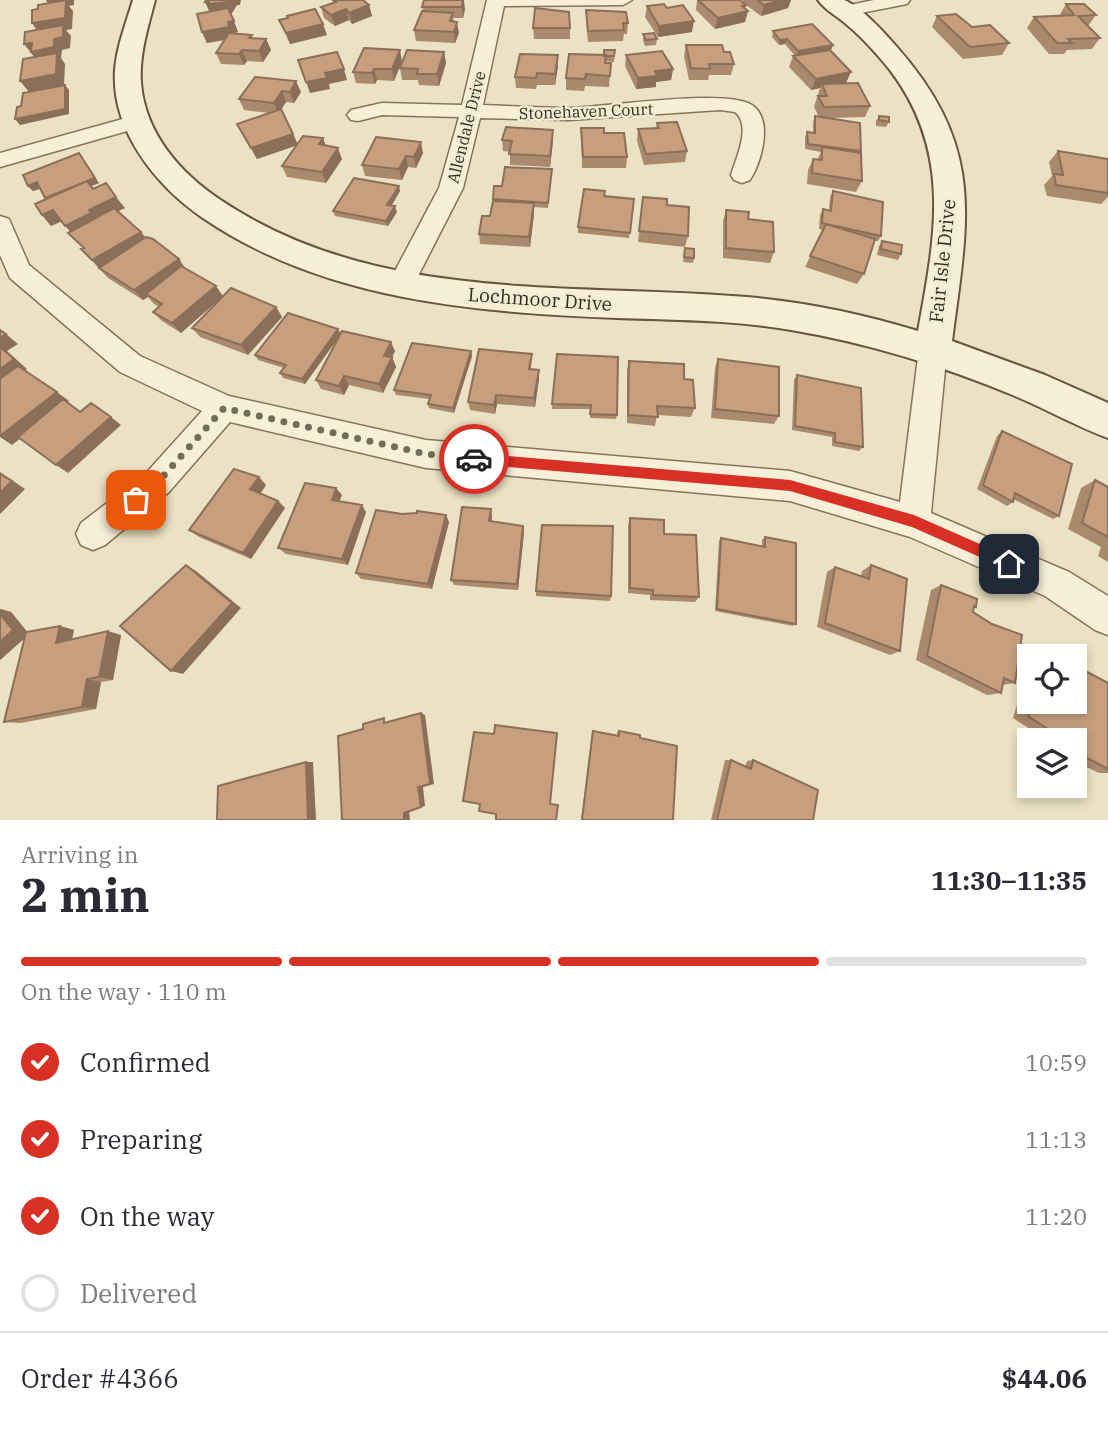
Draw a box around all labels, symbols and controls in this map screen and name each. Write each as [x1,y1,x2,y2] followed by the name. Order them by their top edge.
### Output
[442,69,490,185] street label: Allendale Drive
[519,99,654,123] street label: Stonehaven Court
[924,198,960,324] street label: Fair Isle Drive
[467,282,613,316] street label: Lochmoor Drive
[439,424,509,494] courier
[455,440,493,478] icon: car
[106,470,166,530] pin
[117,481,155,519] icon: bag
[979,534,1039,594] pin
[990,545,1028,583] icon: home
[1017,644,1087,798] map controls
[1017,644,1087,714] button: locate
[1017,728,1087,798] button: layers
[21,839,138,869] text: Arriving in
[931,863,1087,897] text: 11:30–11:35
[21,865,150,925] text: 2 min
[21,976,227,1006] text: On the way · 110 m
[21,1043,59,1081] icon: check
[80,1045,211,1079] text: Confirmed
[1025,1047,1087,1077] text: 10:59
[21,1120,59,1158] icon: check
[80,1122,202,1156] text: Preparing
[1025,1124,1087,1154] text: 11:13
[21,1197,59,1235] icon: check
[80,1199,214,1233] text: On the way
[1025,1201,1087,1231] text: 11:20
[80,1276,197,1310] text: Delivered
[21,1361,179,1395] text: Order #4366
[1002,1361,1087,1395] text: $44.06

